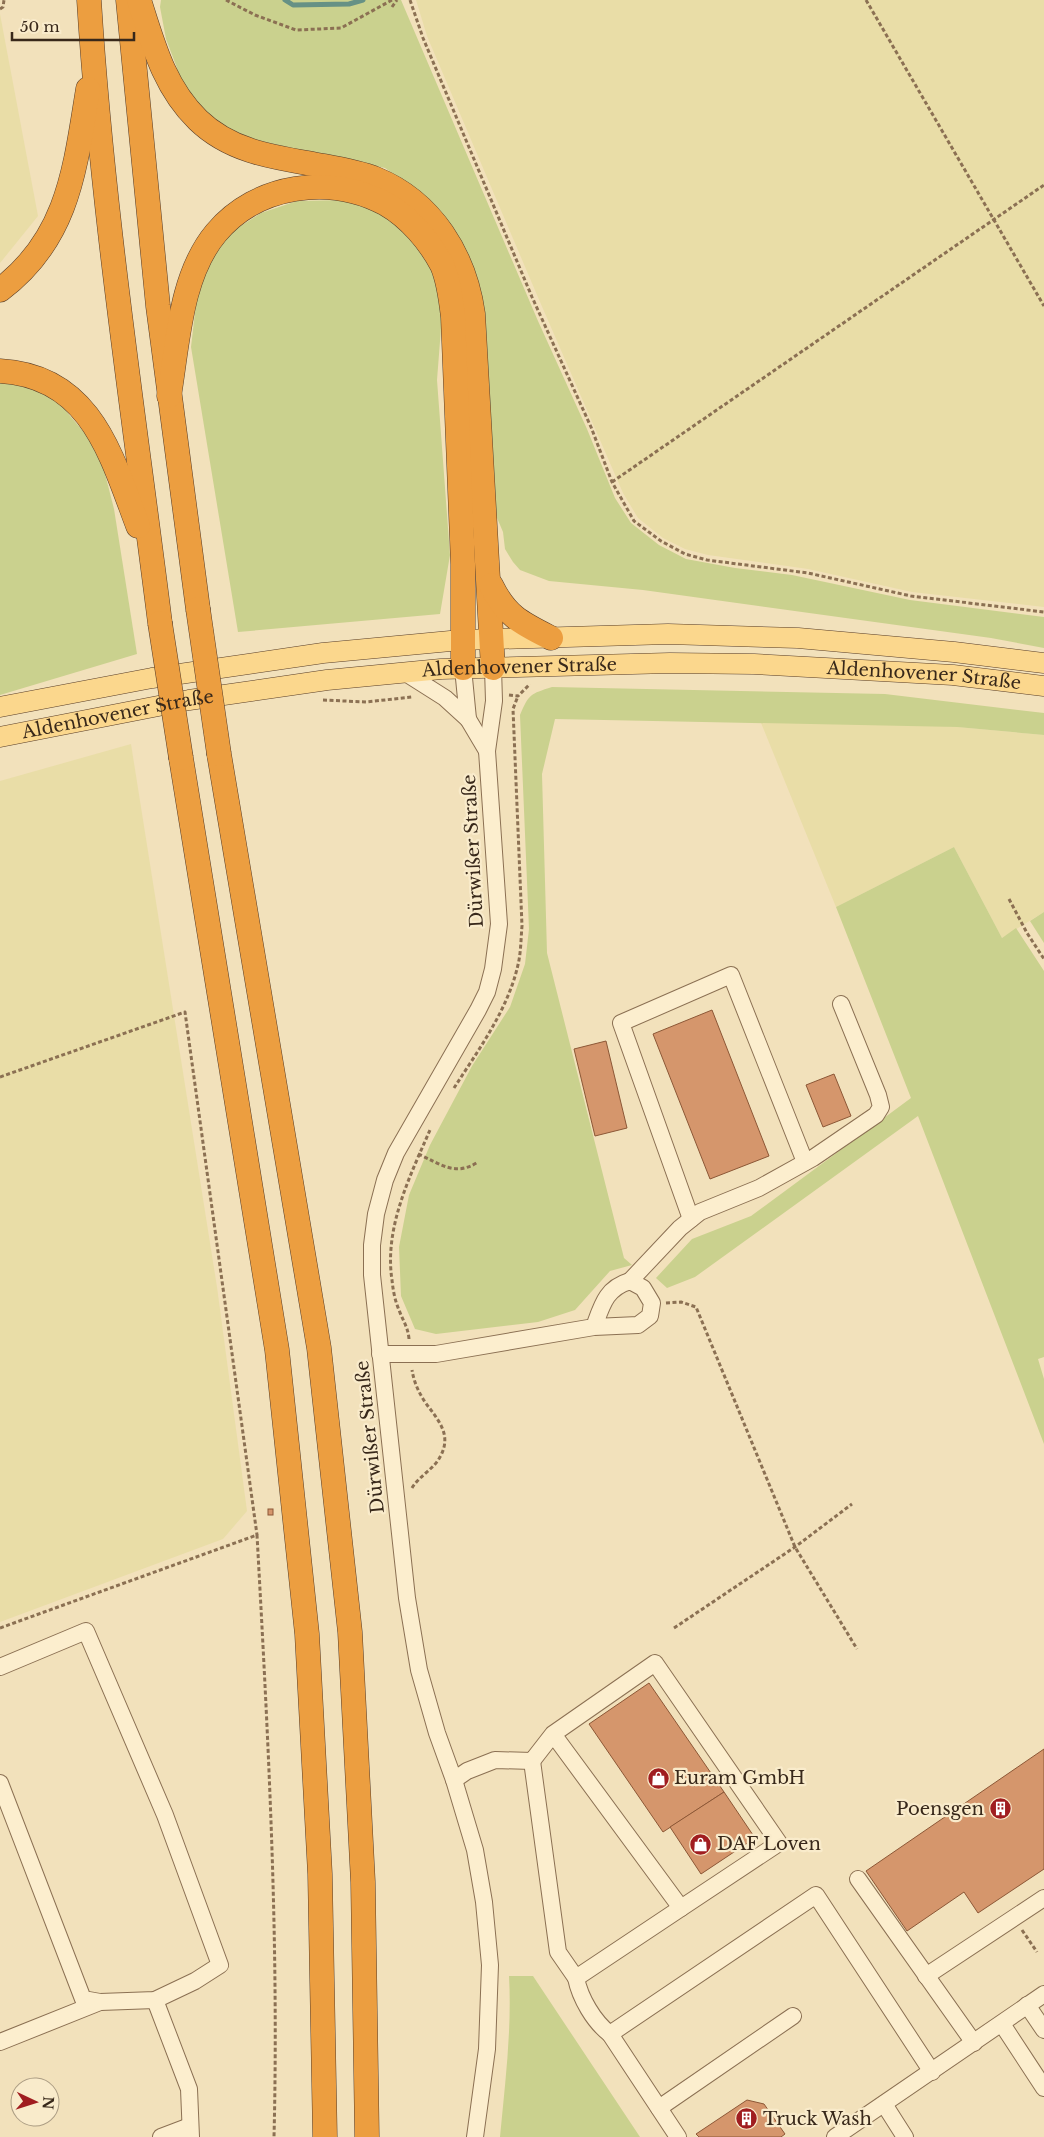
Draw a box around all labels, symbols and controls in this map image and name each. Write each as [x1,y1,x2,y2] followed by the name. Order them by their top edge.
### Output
[12,10,135,42] scale bar
[20,17,60,36] text: 50 m
[420,653,617,682] street label: Aldenhovener Straße
[825,657,1022,694] street label: Aldenhovener Straße
[19,686,215,744] street label: Aldenhovener Straße
[458,774,488,928] street label: Dürwißer Straße
[351,1360,389,1514] street label: Dürwißer Straße
[646,1766,670,1790] shop icon: Euram GmbH
[674,1767,805,1789] place label: Euram GmbH
[988,1797,1012,1821] building icon: Poensgen
[896,1798,984,1820] place label: Poensgen
[689,1832,713,1856] shop icon: DAF Loven
[717,1833,821,1855] place label: DAF Loven
[10,2077,60,2127] north arrow
[39,2096,57,2110] text: N
[735,2107,759,2131] building icon: Truck Wash
[763,2108,872,2130] place label: Truck Wash

